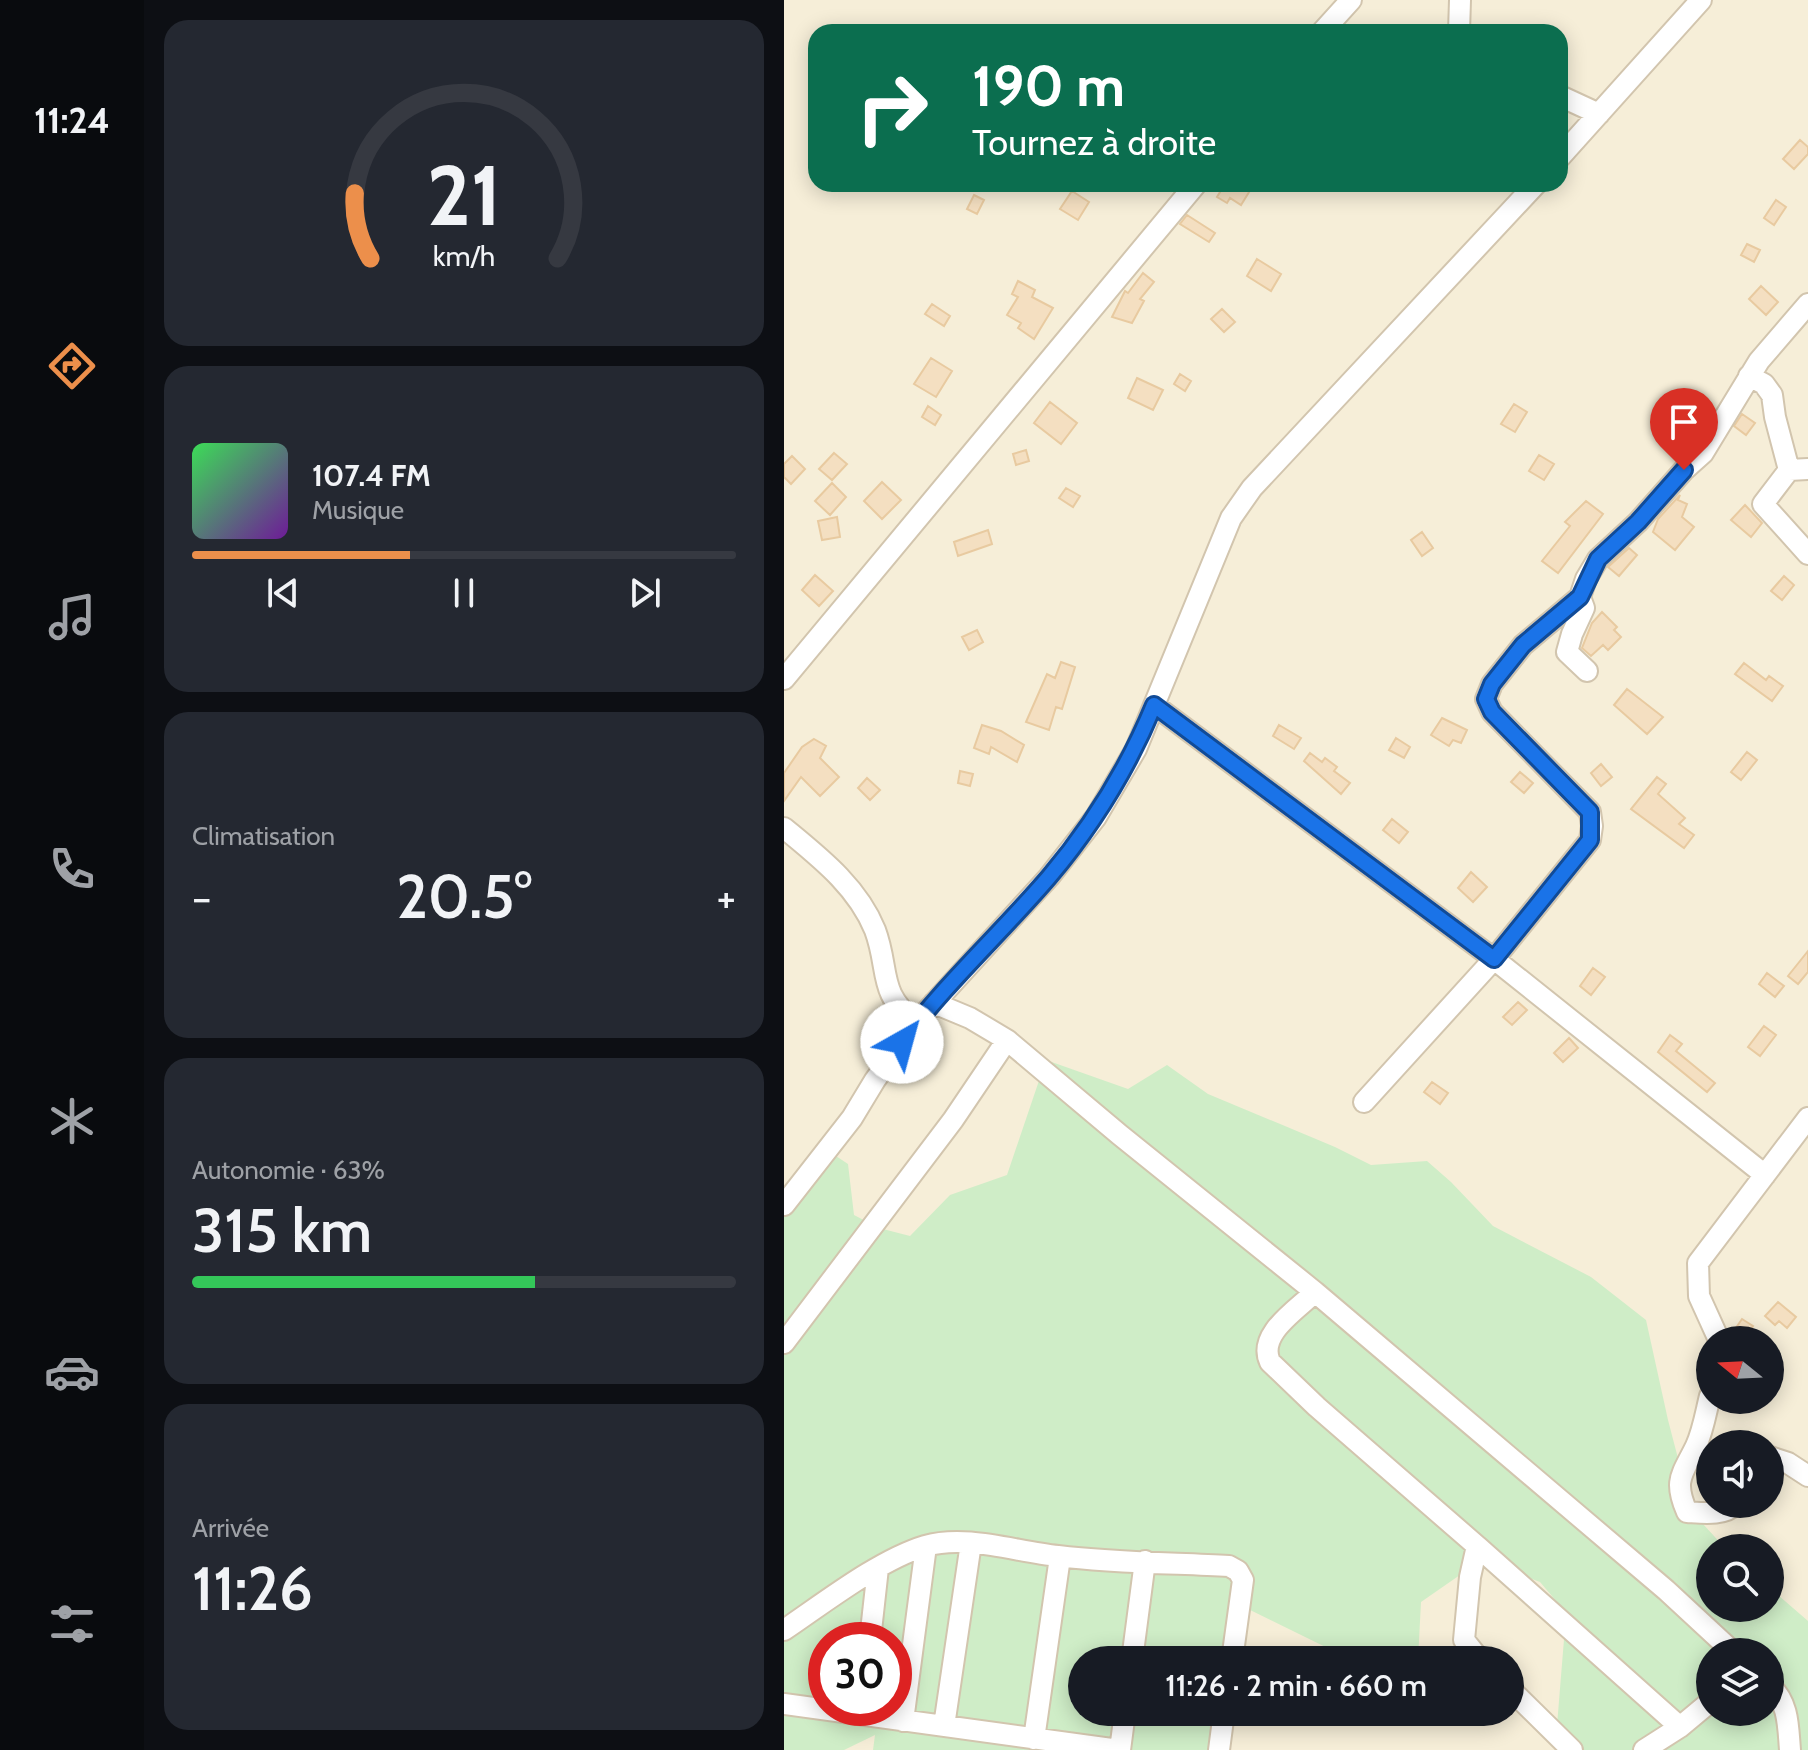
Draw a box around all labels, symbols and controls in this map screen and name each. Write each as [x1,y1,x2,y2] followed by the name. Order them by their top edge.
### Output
[972,52,1125,120] text: 190 m
[840,56,944,160] icon: right
[34,98,110,142] text: 11:24
[972,120,1216,164] text: Tournez à droite
[427,145,501,246] text: 21
[433,238,495,273] text: km/h
[44,338,100,394] icon: directions
[1650,388,1718,470] pin
[1662,400,1706,444] icon: arrive
[312,457,431,494] text: 107.4 FM
[312,494,404,526] text: Musique
[261,571,305,615] icon: previous
[442,571,486,615] icon: pause
[623,571,667,615] icon: next
[44,589,100,645] icon: music
[192,820,335,852] text: Climatisation
[44,841,100,897] icon: phone
[396,860,532,933] text: 20.5°
[192,871,211,924] text: −
[717,871,736,924] text: +
[860,1000,944,1084] position arrow
[44,1093,100,1149] icon: climate
[192,1154,385,1186] text: Autonomie · 63%
[192,1194,372,1267] text: 315 km
[1696,1326,1784,1414] north arrow
[1696,1326,1784,1726] map controls
[44,1344,100,1400] icon: car
[1696,1430,1784,1518] button: sound
[192,1512,269,1544] text: Arrivée
[1696,1534,1784,1622] button: search
[192,1552,313,1625] text: 11:26
[44,1596,100,1652] icon: filters
[808,1622,912,1726] speed limit sign: 30
[1696,1638,1784,1726] button: layers
[1165,1667,1427,1704] text: 11:26 · 2 min · 660 m

